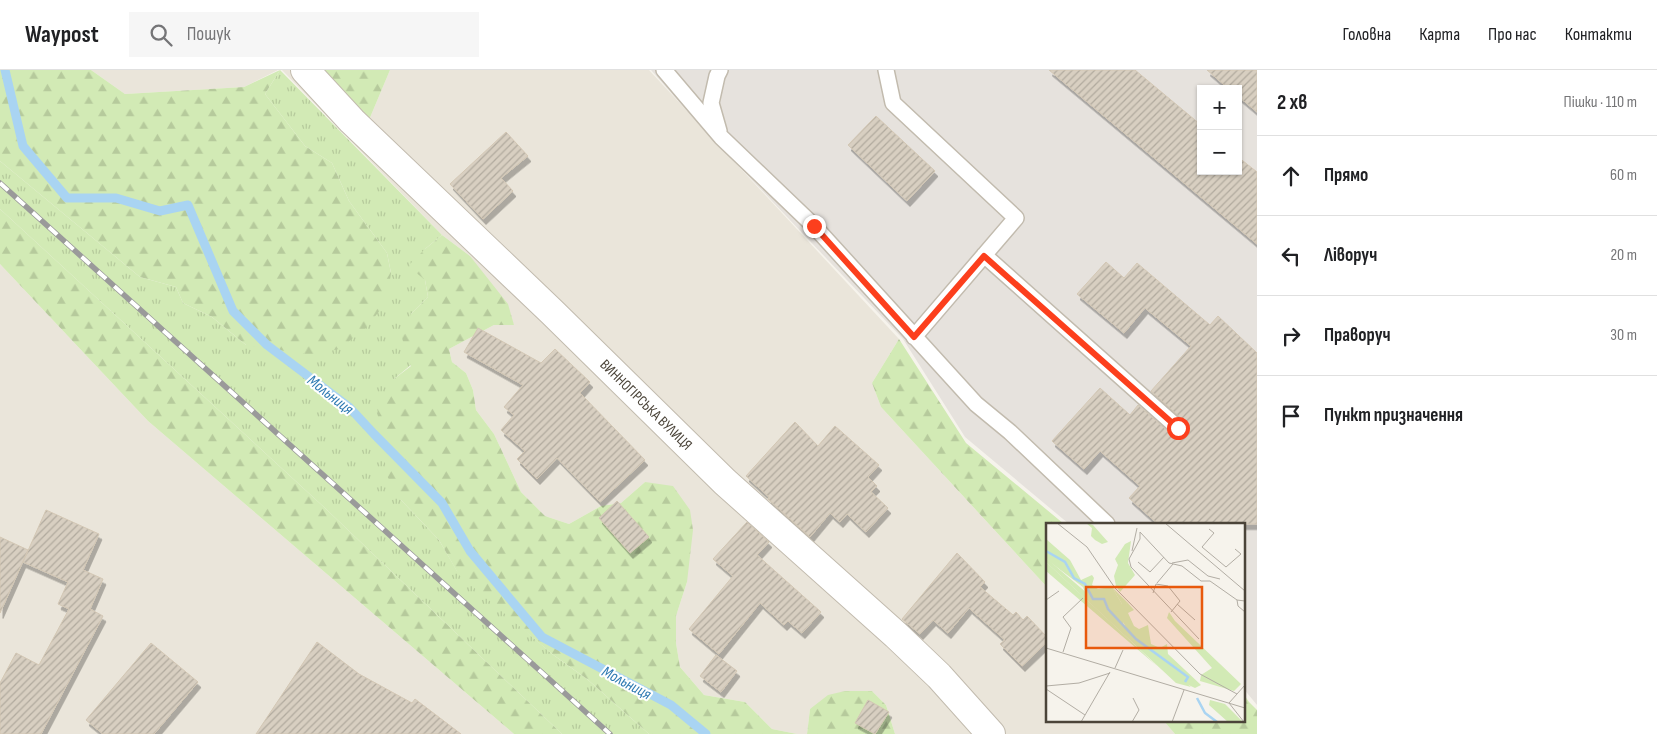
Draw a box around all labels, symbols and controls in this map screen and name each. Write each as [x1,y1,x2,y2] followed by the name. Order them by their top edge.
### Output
[129,12,479,57] search box
[25,20,99,49] text: Waypost
[147,21,175,49] icon: search
[187,23,231,46] text: Пошук
[1343,24,1391,45] text: Головна
[1419,24,1460,45] text: Карта
[1488,24,1537,45] text: Про нас
[1565,24,1632,45] text: Контакти
[1197,85,1242,175] map controls
[1197,85,1242,130] button: +
[1277,90,1307,115] text: 2 хв
[1564,93,1637,112] text: Пішки · 110 m
[1197,130,1242,175] button: −
[1277,162,1305,190] icon: ahead
[1324,164,1368,187] text: Прямо
[1610,166,1637,185] text: 60 m
[803,215,826,238] route end
[1277,242,1305,270] icon: left
[1324,244,1377,267] text: Ліворуч
[1610,246,1637,265] text: 20 m
[1277,322,1305,350] icon: right
[1324,324,1391,347] text: Праворуч
[1610,326,1637,345] text: 30 m
[596,355,696,454] street label: ВИННОГІРСЬКА ВУЛИЦЯ
[303,371,358,420] water label: Мольниця
[1277,402,1305,430] icon: arrive
[1324,404,1463,427] text: Пункт призначення
[1167,417,1190,440] route start
[1046,523,1244,722] inset map
[598,662,655,705] water label: Мольниця

